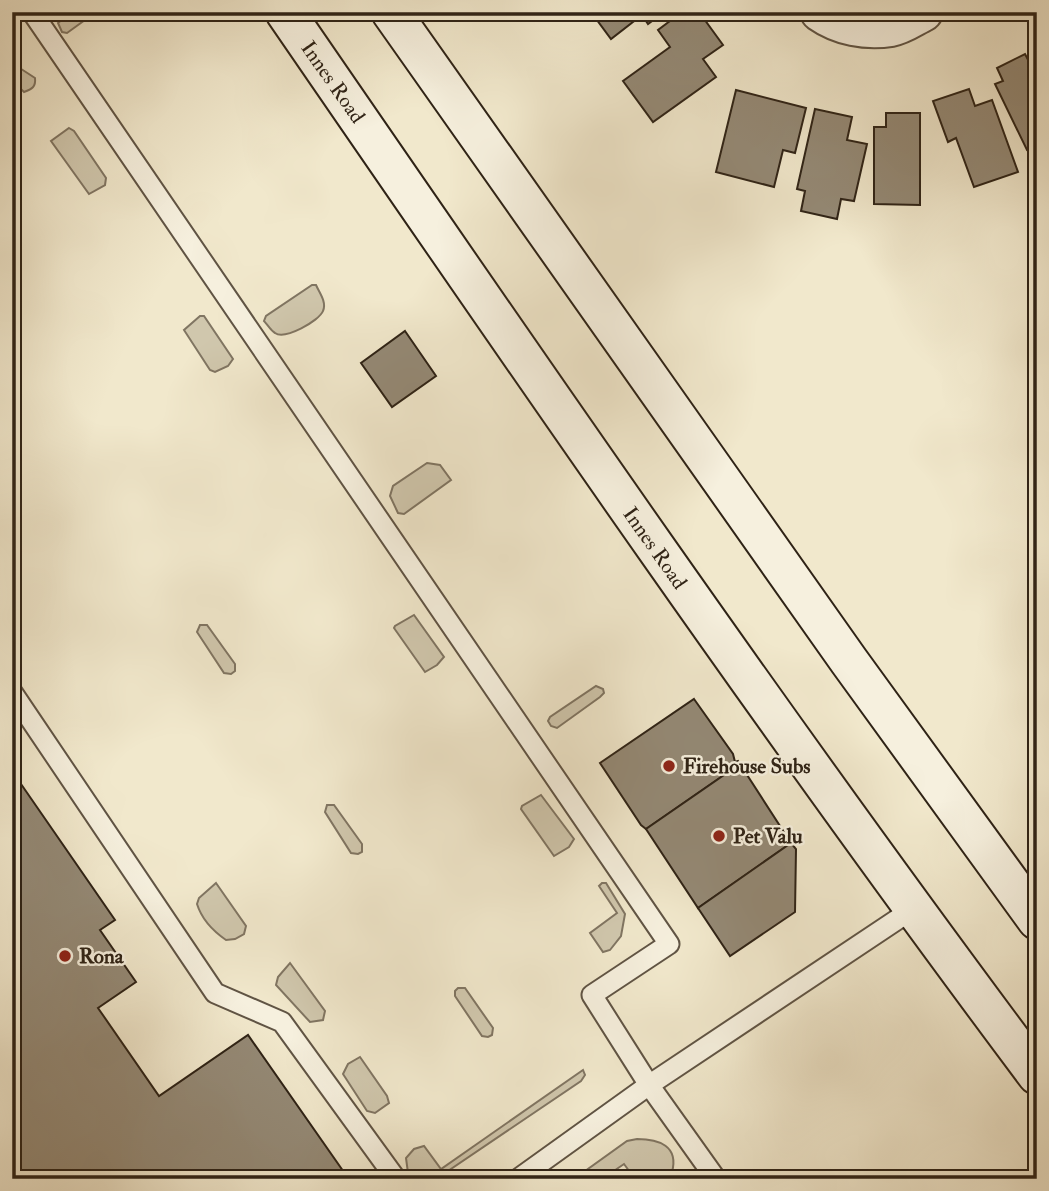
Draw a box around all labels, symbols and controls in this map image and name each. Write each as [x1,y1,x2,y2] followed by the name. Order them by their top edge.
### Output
[294,36,371,129] street label: Innes Road
[616,502,693,595] street label: Innes Road
[683,753,810,780] place label: Firehouse Subs
[661,758,677,774] marker: Firehouse Subs
[733,823,803,850] place label: Pet Valu
[711,828,727,844] marker: Pet Valu
[79,943,125,970] place label: Rona
[57,948,73,964] marker: Rona

